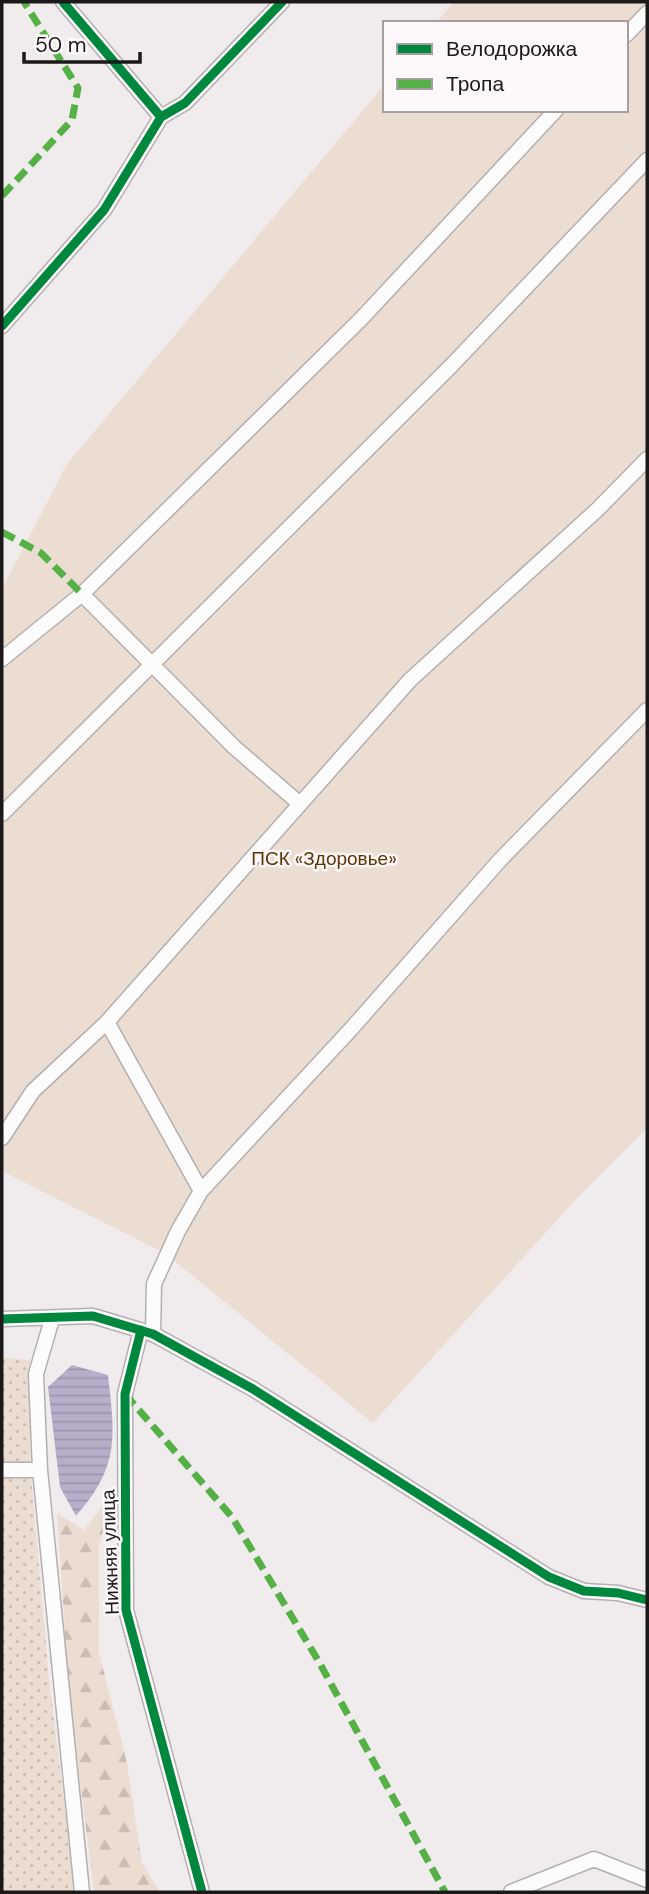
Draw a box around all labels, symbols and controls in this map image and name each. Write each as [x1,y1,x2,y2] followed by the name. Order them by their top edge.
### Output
[24,21,140,65] scale bar
[383,21,628,112] legend
[35,31,86,59] text: 50 m
[446,35,577,63] text: Велодорожка
[446,70,504,98] text: Тропа
[251,846,397,871] park label: ПСК «Здоровье»
[95,1488,125,1615] street label: Нижняя улица

